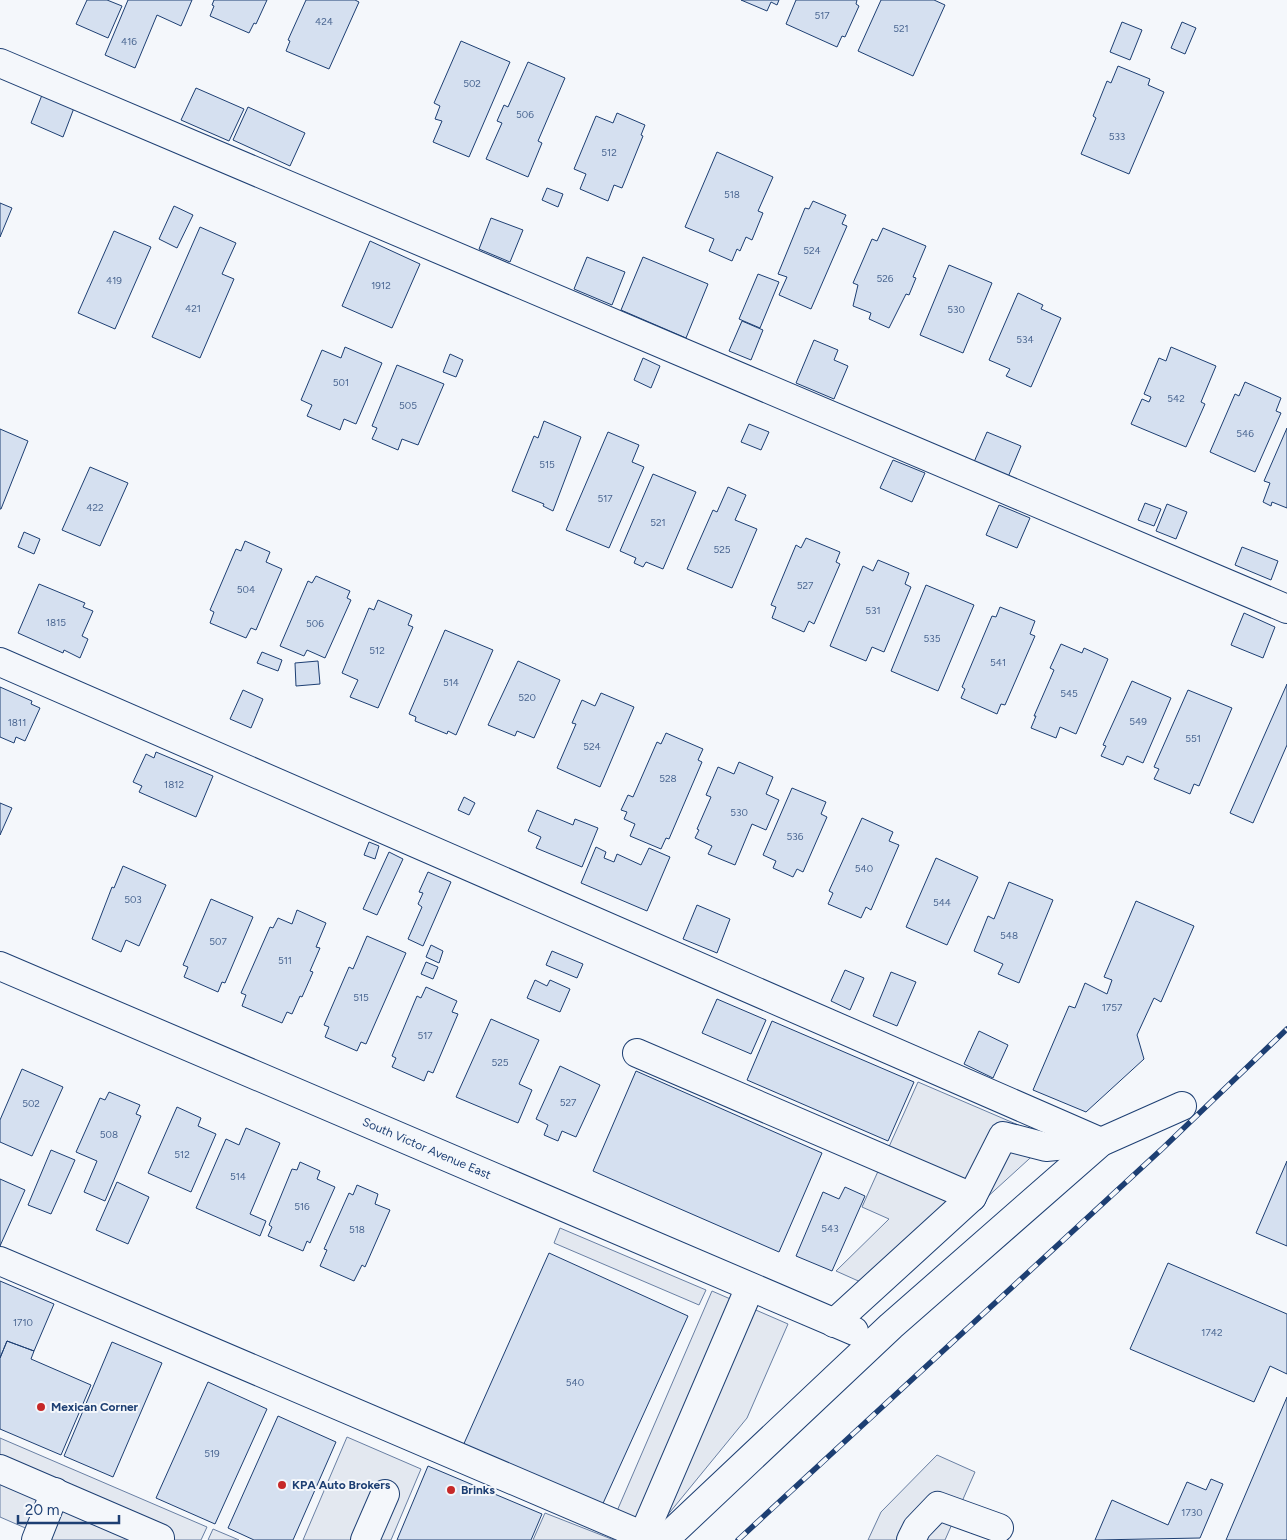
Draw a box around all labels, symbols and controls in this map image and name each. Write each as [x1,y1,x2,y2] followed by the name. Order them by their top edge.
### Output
[814,9,830,22] house number: 517
[315,15,333,28] house number: 424
[893,22,909,35] house number: 521
[121,35,137,48] house number: 416
[463,77,481,90] house number: 502
[516,108,534,121] house number: 506
[1109,130,1125,143] house number: 533
[601,146,617,159] house number: 512
[724,188,740,201] house number: 518
[803,244,821,257] house number: 524
[877,272,894,285] house number: 526
[106,274,122,287] house number: 419
[371,279,391,292] house number: 1912
[185,302,201,315] house number: 421
[947,303,965,316] house number: 530
[1016,333,1034,346] house number: 534
[333,376,349,389] house number: 501
[1167,392,1185,405] house number: 542
[399,399,417,412] house number: 505
[1236,427,1254,440] house number: 546
[539,458,555,471] house number: 515
[597,492,613,505] house number: 517
[86,501,104,514] house number: 422
[650,516,666,529] house number: 521
[713,543,731,556] house number: 525
[797,579,814,592] house number: 527
[237,583,255,596] house number: 504
[865,604,881,617] house number: 531
[46,616,66,629] house number: 1815
[306,617,324,630] house number: 506
[924,632,941,645] house number: 535
[369,644,385,657] house number: 512
[990,656,1006,669] house number: 541
[443,676,459,689] house number: 514
[1060,687,1078,700] house number: 545
[518,691,536,704] house number: 520
[1129,715,1147,728] house number: 549
[8,716,26,729] house number: 1811
[1185,732,1201,745] house number: 551
[583,740,601,753] house number: 524
[659,772,677,785] house number: 528
[164,778,184,791] house number: 1812
[730,806,748,819] house number: 530
[787,830,804,843] house number: 536
[855,862,873,875] house number: 540
[124,893,142,906] house number: 503
[933,896,951,909] house number: 544
[1000,929,1018,942] house number: 548
[209,935,227,948] house number: 507
[278,954,292,967] house number: 511
[353,991,369,1004] house number: 515
[1102,1001,1123,1014] house number: 1757
[417,1029,433,1042] house number: 517
[491,1056,509,1069] house number: 525
[560,1096,577,1109] house number: 527
[22,1097,40,1110] house number: 502
[360,1115,493,1182] street label: South Victor Avenue East
[100,1128,118,1141] house number: 508
[174,1148,190,1161] house number: 512
[230,1170,246,1183] house number: 514
[294,1200,310,1213] house number: 516
[821,1222,839,1235] house number: 543
[349,1223,365,1236] house number: 518
[13,1316,33,1329] house number: 1710
[1201,1326,1223,1339] house number: 1742
[566,1376,584,1389] house number: 540
[51,1400,139,1414] place label: Mexican Corner
[35,1401,47,1413] marker: Mexican Corner
[204,1447,220,1460] house number: 519
[292,1478,391,1492] place label: KPA Auto Brokers
[276,1479,288,1491] marker: KPA Auto Brokers
[461,1483,495,1497] place label: Brinks
[445,1484,457,1496] marker: Brinks
[18,1492,119,1524] scale bar
[25,1501,59,1519] text: 20 m
[1181,1506,1203,1519] house number: 1730

